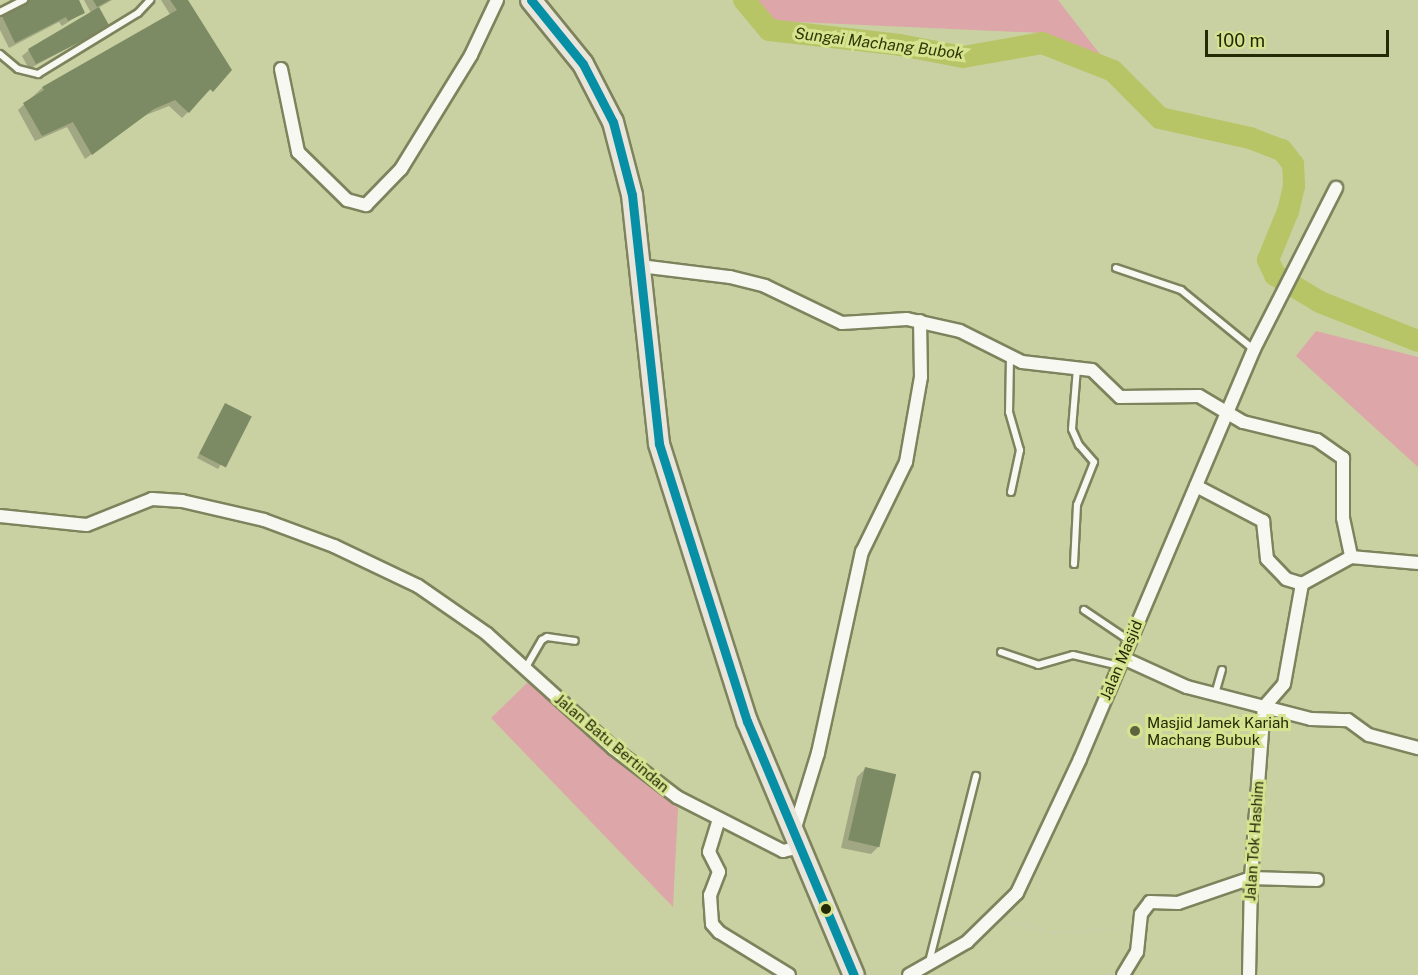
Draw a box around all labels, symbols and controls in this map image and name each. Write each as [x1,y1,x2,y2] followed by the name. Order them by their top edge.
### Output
[1208,18,1392,56] scale bar
[793,24,965,64] water label: Sungai Machang Bubok
[1216,30,1265,51] text: 100 m
[1096,617,1146,703] street label: Jalan Masjid
[551,690,673,796] street label: Jalan Batu Bertindan
[1147,713,1289,748] place label: Masjid Jamek Kariah Machang Bubuk
[1128,724,1142,738] marker: Masjid Jamek Kariah Machang Bubuk
[1241,780,1267,902] street label: Jalan Tok Hashim
[820,903,832,915] unlabelled marker

